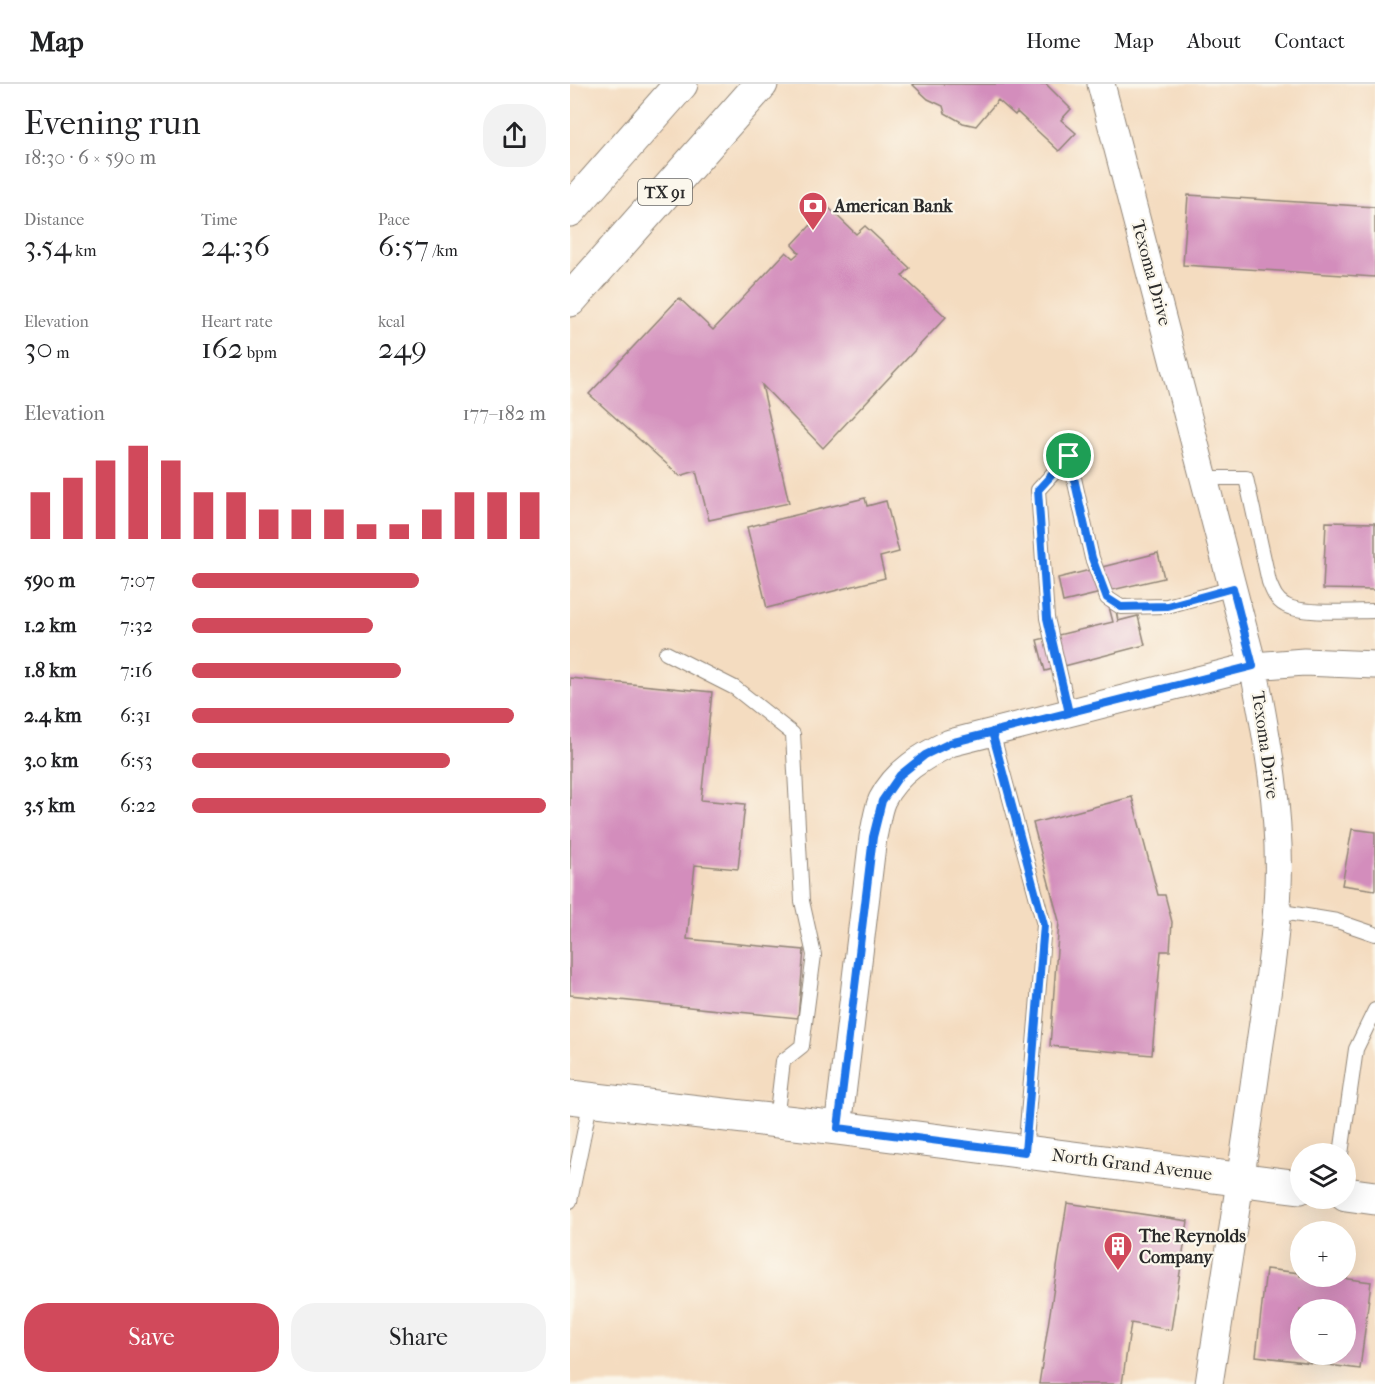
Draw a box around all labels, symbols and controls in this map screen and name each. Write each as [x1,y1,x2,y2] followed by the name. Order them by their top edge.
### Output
[30,25,84,58] text: Map
[1026,29,1081,53] text: Home
[1114,29,1154,53] text: Map
[1187,29,1241,53] text: About
[1274,29,1345,53] text: Contact
[24,104,201,143] text: Evening run
[483,104,546,167] button: share
[24,146,156,169] text: 18:30 · 6 × 590 m
[638,179,692,205] road number: TX 91
[797,190,829,232] bank icon: American Bank
[833,196,953,217] place label: American Bank
[24,210,84,229] text: Distance
[201,210,237,229] text: Time
[378,210,410,229] text: Pace
[1127,218,1175,328] street label: Texoma Drive
[24,229,72,264] text: 3.54
[201,229,270,264] text: 24:36
[378,229,429,264] text: 6:57
[72,241,97,260] text: km
[429,241,458,260] text: /km
[24,312,89,331] text: Elevation
[201,312,273,331] text: Heart rate
[378,312,405,331] text: kcal
[24,331,53,366] text: 30
[201,331,243,366] text: 162
[378,331,427,366] text: 249
[53,343,70,362] text: m
[243,343,277,362] text: bpm
[24,402,105,425] text: Elevation
[462,402,546,425] text: 177–182 m
[1043,430,1094,481] pin
[1052,439,1085,472] icon: arrive
[24,569,75,592] text: 590 m
[120,569,155,592] text: 7:07
[24,614,77,637] text: 1.2 km
[120,614,153,637] text: 7:32
[24,659,76,682] text: 1.8 km
[120,659,152,682] text: 7:16
[1247,690,1283,800] street label: Texoma Drive
[24,704,82,727] text: 2.4 km
[120,704,151,727] text: 6:31
[24,749,78,772] text: 3.0 km
[120,749,153,772] text: 6:53
[24,794,75,817] text: 3.5 km
[120,794,156,817] text: 6:22
[1290,1143,1356,1365] map controls
[1290,1143,1356,1209] button: layers
[1051,1145,1213,1185] street label: North Grand Avenue
[1290,1221,1356,1287] button: +
[1138,1226,1246,1268] place label: The Reynolds Company
[1102,1230,1134,1272] building icon: The Reynolds Company
[1290,1299,1356,1365] button: −
[24,1303,279,1372] button: Save
[291,1303,546,1372] button: Share

